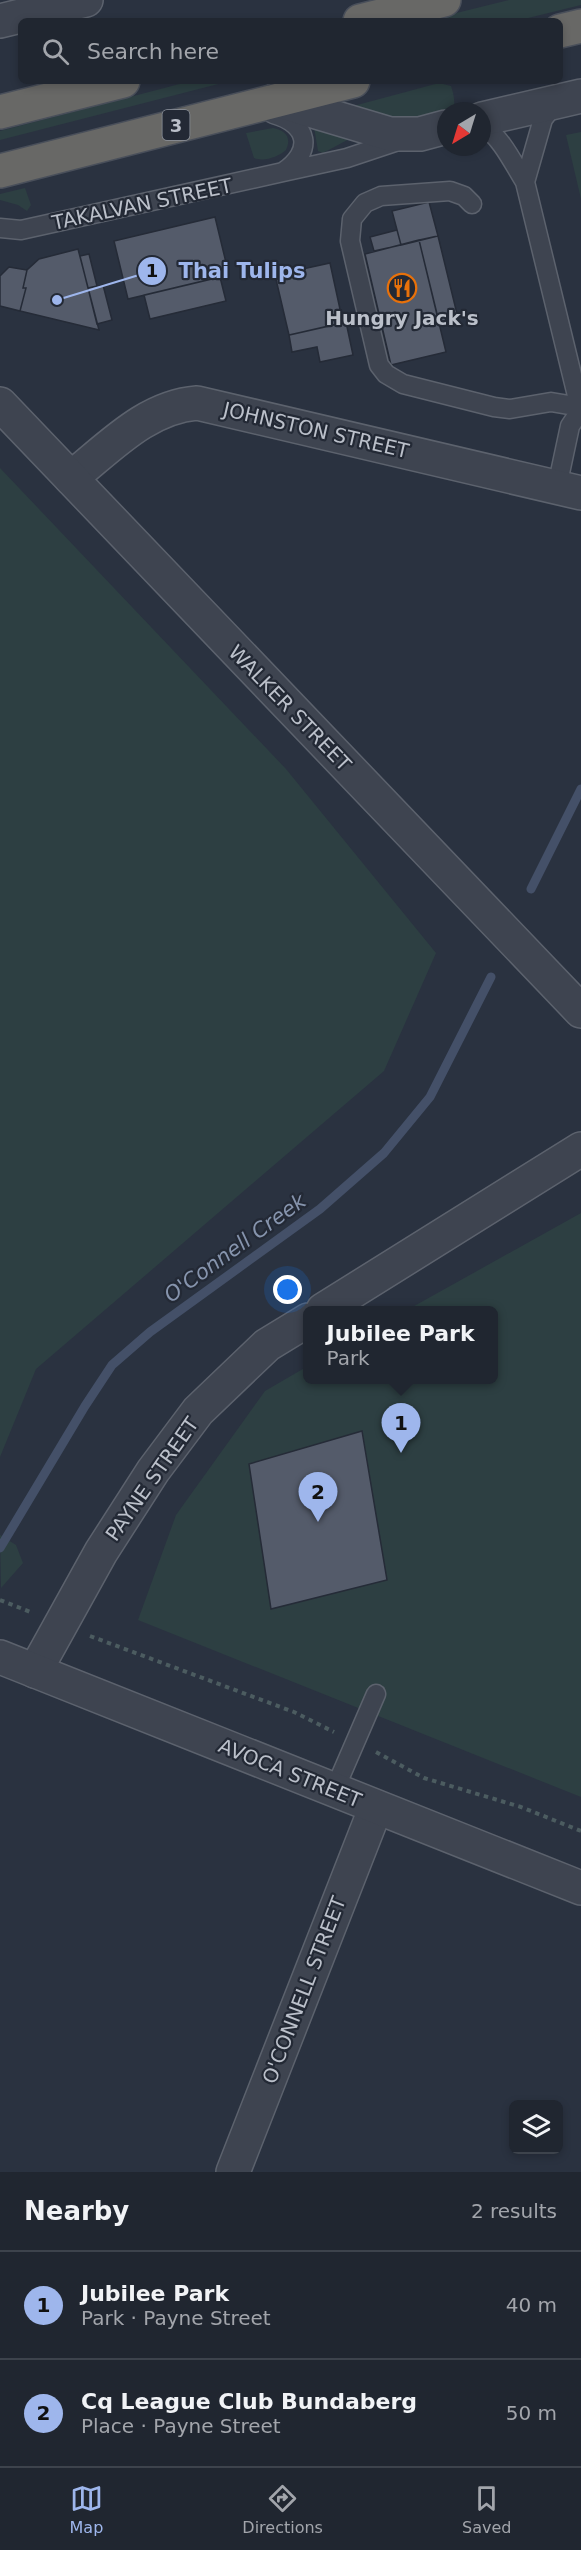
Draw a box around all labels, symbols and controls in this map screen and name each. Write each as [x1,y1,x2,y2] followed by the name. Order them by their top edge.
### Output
[18,18,563,84] search box
[39,35,72,68] icon: search
[87,39,219,64] text: Search here
[437,102,491,156] north arrow
[162,110,190,140] road number: 3
[49,173,235,235] street label: TAKALVAN STREET
[137,251,317,290] callout: Thai Tulips
[179,259,305,283] text: Thai Tulips
[146,260,158,281] text: 1
[386,272,418,304] restaurant icon: Hungry Jack's
[325,306,479,330] place label: Hungry Jack's
[219,396,412,463] street label: JOHNSTON STREET
[224,640,357,777] street label: WALKER STREET
[160,1188,311,1307] water label: O'Connell Creek
[273,1275,302,1304] your location
[303,1306,498,1384] popup
[326,1321,475,1346] text: Jubilee Park
[326,1346,370,1370] text: Park
[382,1404,420,1453] pin: 1
[100,1412,204,1545] street label: PAYNE STREET
[298,1472,338,1522] pin: 2
[215,1733,366,1813] street label: AVOCA STREET
[257,1892,351,2087] street label: O'CONNELL STREET
[509,2100,563,2154] map controls
[509,2100,563,2154] button: layers
[24,2196,129,2226] text: Nearby
[471,2199,557,2223] text: 2 results
[81,2281,229,2306] text: Jubilee Park
[37,2293,50,2317] text: 1
[506,2293,557,2317] text: 40 m
[81,2306,271,2330] text: Park · Payne Street
[81,2389,417,2414] text: Cq League Club Bundaberg
[37,2401,50,2425] text: 2
[506,2401,557,2425] text: 50 m
[81,2414,281,2438] text: Place · Payne Street
[70,2482,103,2537] tab: Map
[242,2482,323,2537] tab: Directions
[462,2482,511,2537] tab: Saved

